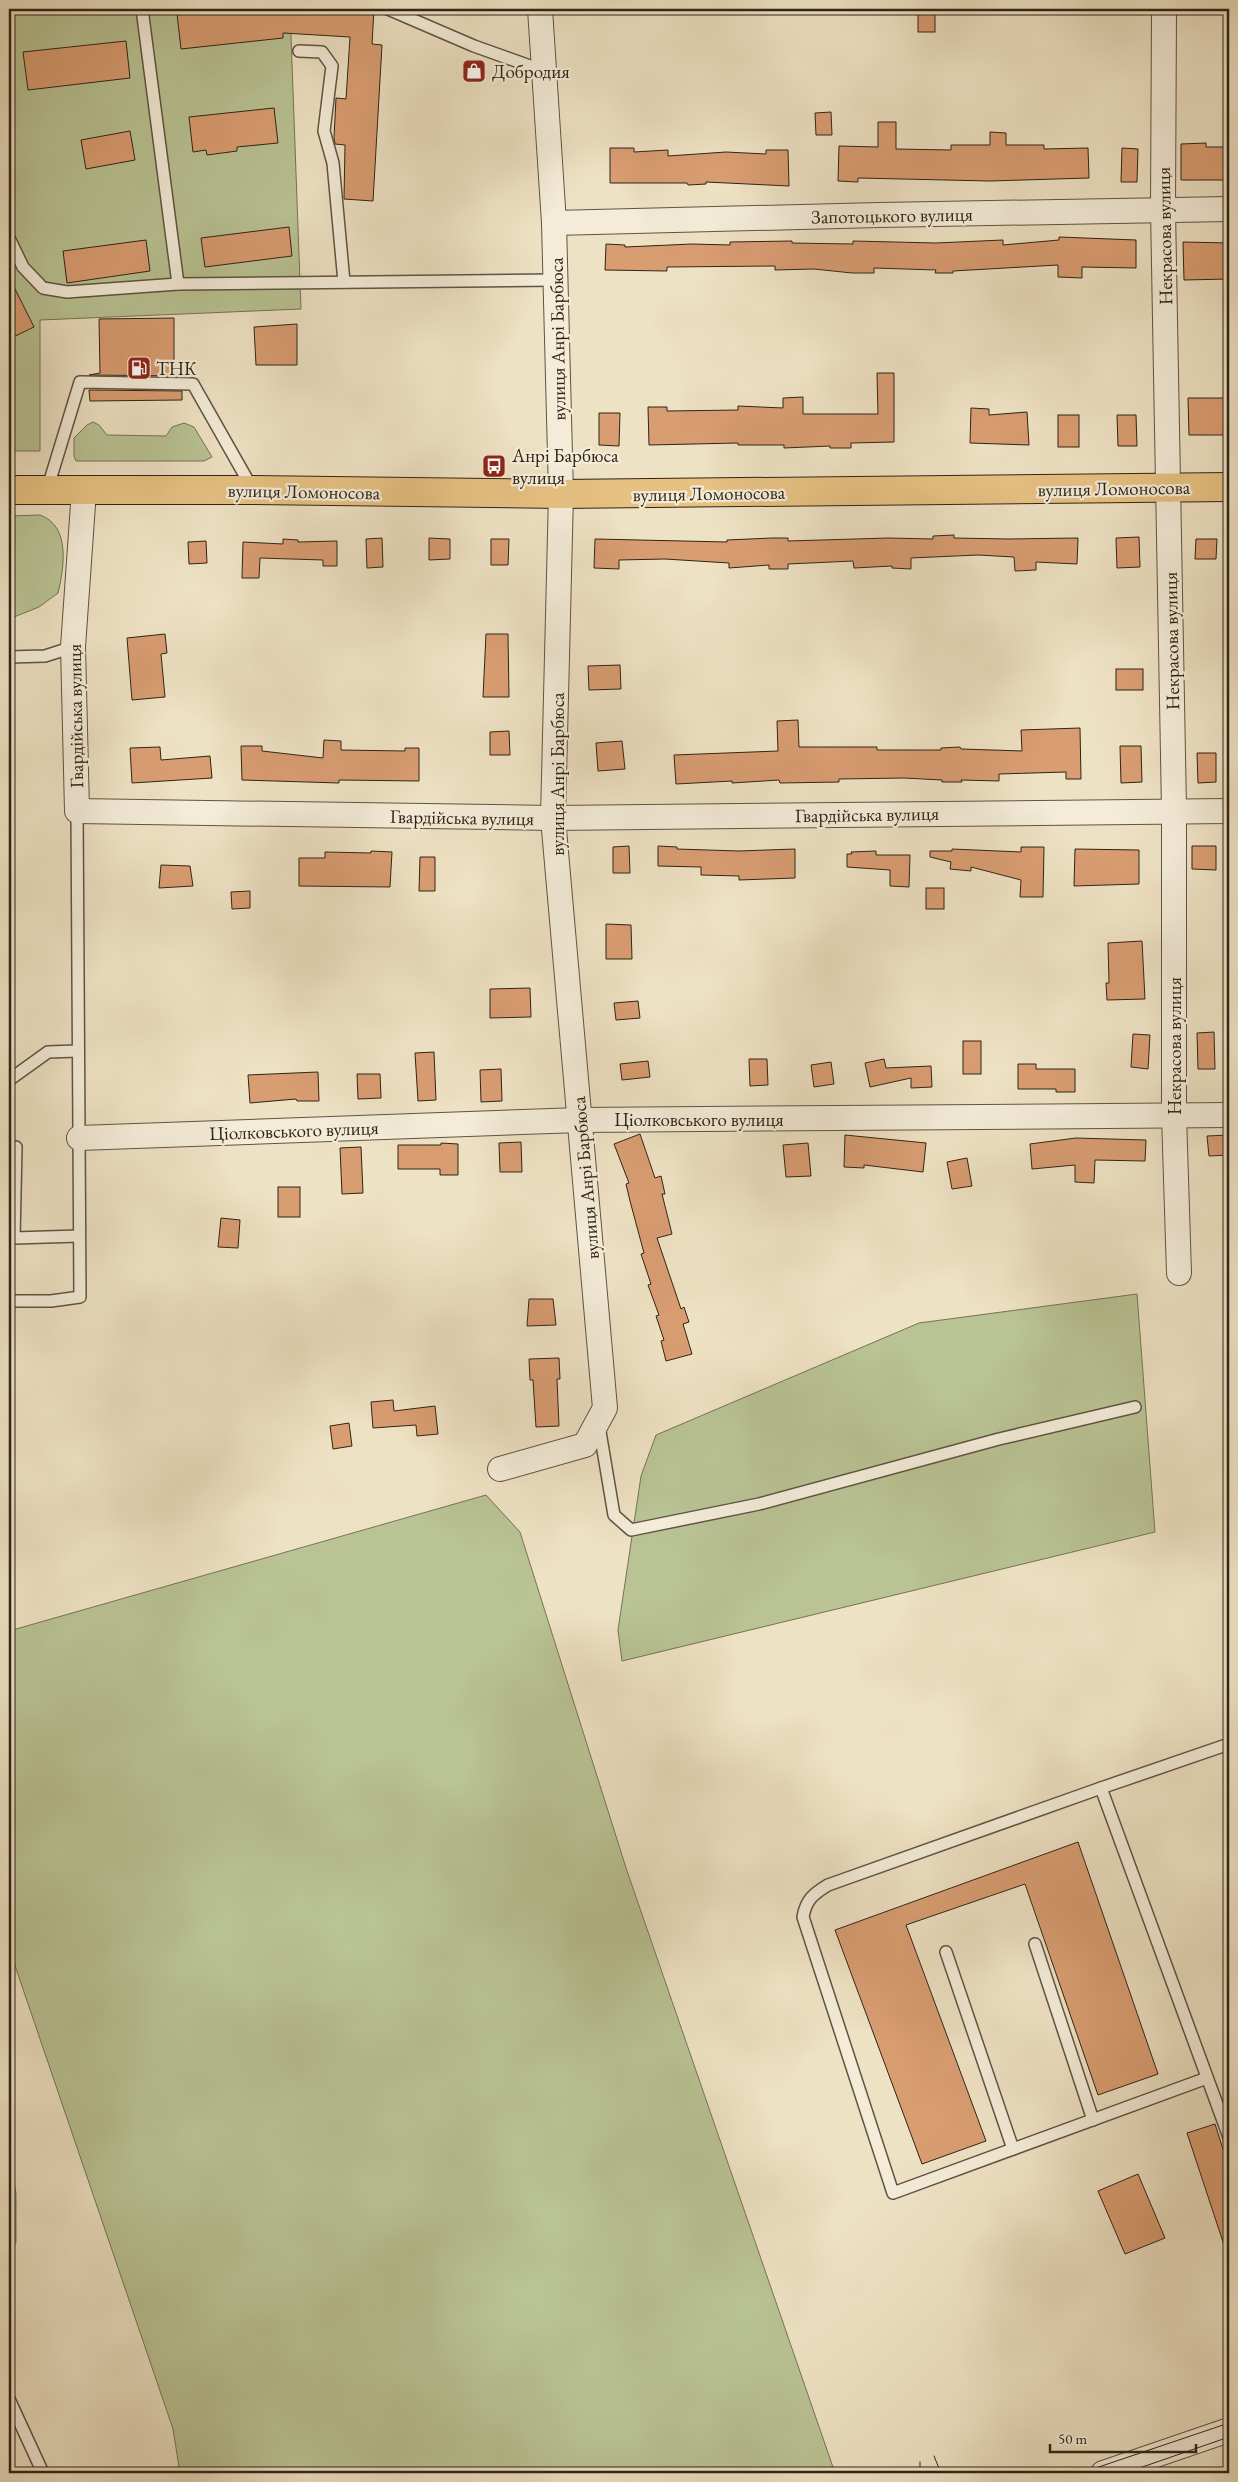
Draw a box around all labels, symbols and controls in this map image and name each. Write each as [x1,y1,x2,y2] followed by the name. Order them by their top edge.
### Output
[461,58,487,84] shop icon: Добродия
[492,59,570,84] place label: Добродия
[1151,166,1178,305] street label: Некрасова вулиця
[811,202,974,229] street label: Запотоцького вулиця
[544,257,571,421] street label: вулиця Анрі Барбюса
[126,355,152,381] fuel station icon: ТНК
[156,356,197,381] place label: ТНК
[511,443,619,490] place label: Анрі Барбюса вулиця
[481,453,507,479] bus stop icon: Анрі Барбюса вулиця
[1038,475,1191,502] street label: вулиця Ломоносова
[228,478,381,505] street label: вулиця Ломоносова
[633,480,786,507] street label: вулиця Ломоносова
[1158,571,1185,710] street label: Некрасова вулиця
[62,643,89,788] street label: Гвардійська вулиця
[545,692,570,856] street label: вулиця Анрі Барбюса
[795,801,940,828] street label: Гвардійська вулиця
[390,804,535,831] street label: Гвардійська вулиця
[1162,976,1187,1115] street label: Некрасова вулиця
[566,1095,605,1260] street label: вулиця Анрі Барбюса
[614,1107,784,1132] street label: Ціолковського вулиця
[209,1115,380,1146] street label: Ціолковського вулиця
[1050,2422,1197,2454] scale bar
[1058,2429,1087,2448] text: 50 m

